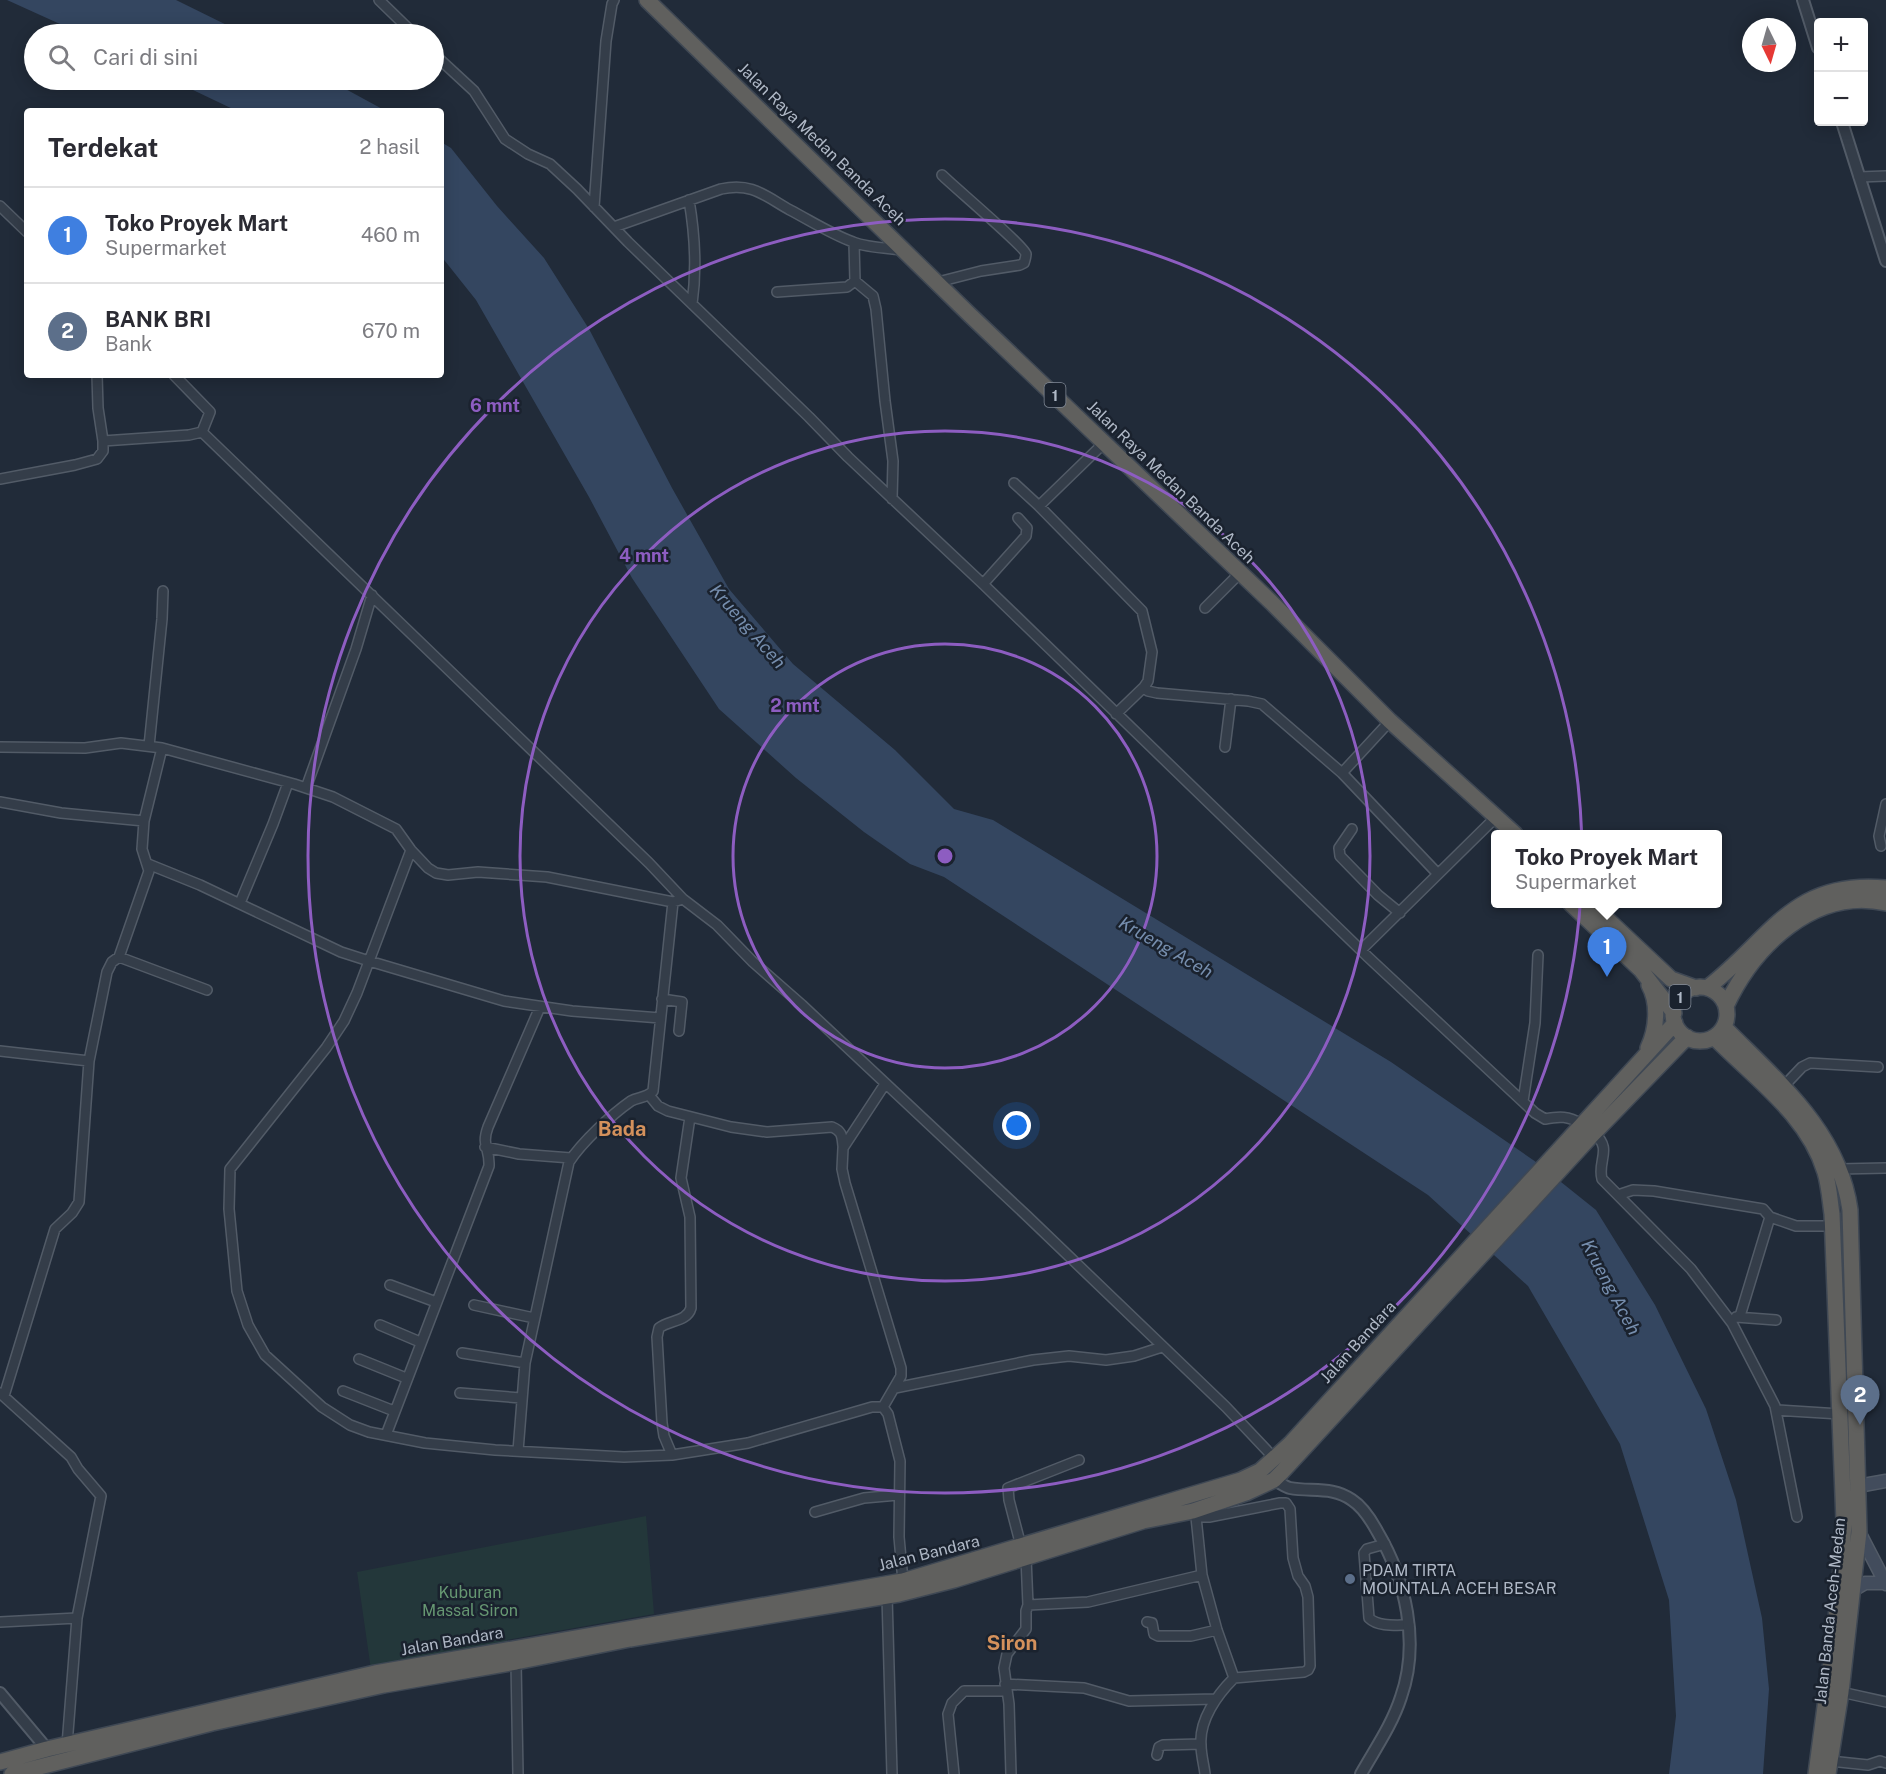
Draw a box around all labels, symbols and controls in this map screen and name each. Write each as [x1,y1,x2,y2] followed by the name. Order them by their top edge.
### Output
[1742,18,1796,72] north arrow
[1814,18,1868,126] map controls
[1814,18,1868,72] button: +
[24,24,444,90] search box
[45,41,78,74] icon: search
[93,44,198,70] text: Cari di sini
[734,59,910,229] street label: Jalan Raya Medan Banda Aceh
[1814,72,1868,126] button: −
[48,132,158,163] text: Terdekat
[360,135,420,159] text: 2 hasil
[105,210,288,236] text: Toko Proyek Mart
[63,223,72,247] text: 1
[361,223,420,247] text: 460 m
[105,236,227,260] text: Supermarket
[105,306,211,332] text: BANK BRI
[61,319,74,343] text: 2
[362,319,420,343] text: 670 m
[105,332,152,356] text: Bank
[1044,383,1066,407] road number: 1
[470,395,520,416] text: 6 mnt
[1083,397,1259,567] street label: Jalan Raya Medan Banda Aceh
[619,545,669,566] text: 4 mnt
[706,580,790,672] water label: Krueng Aceh
[770,695,820,716] text: 2 mnt
[1491,830,1722,908] popup
[1515,844,1698,870] text: Toko Proyek Mart
[935,846,955,866] centre of rings
[1515,870,1637,894] text: Supermarket
[1115,912,1217,982] water label: Krueng Aceh
[1588,928,1626,977] pin: 1
[1670,985,1690,1009] road number: 1
[1002,1111,1031,1140] your location
[598,1117,646,1141] district label: Bada
[1577,1236,1645,1338] water label: Krueng Aceh
[1316,1297,1400,1387] street label: Jalan Bandara
[1840,1376,1880,1425] pin: 2
[1811,1517,1849,1705] street label: Jalan Banda Aceh-Medan
[876,1531,982,1575] street label: Jalan Bandara
[1362,1561,1557,1598] place label: PDAM TIRTA MOUNTALA ACEH BESAR
[1343,1572,1357,1586] marker: PDAM TIRTA MOUNTALA ACEH BESAR
[422,1583,518,1620] park label: Kuburan Massal Siron
[399,1623,505,1659] street label: Jalan Bandara
[987,1631,1037,1655] district label: Siron

